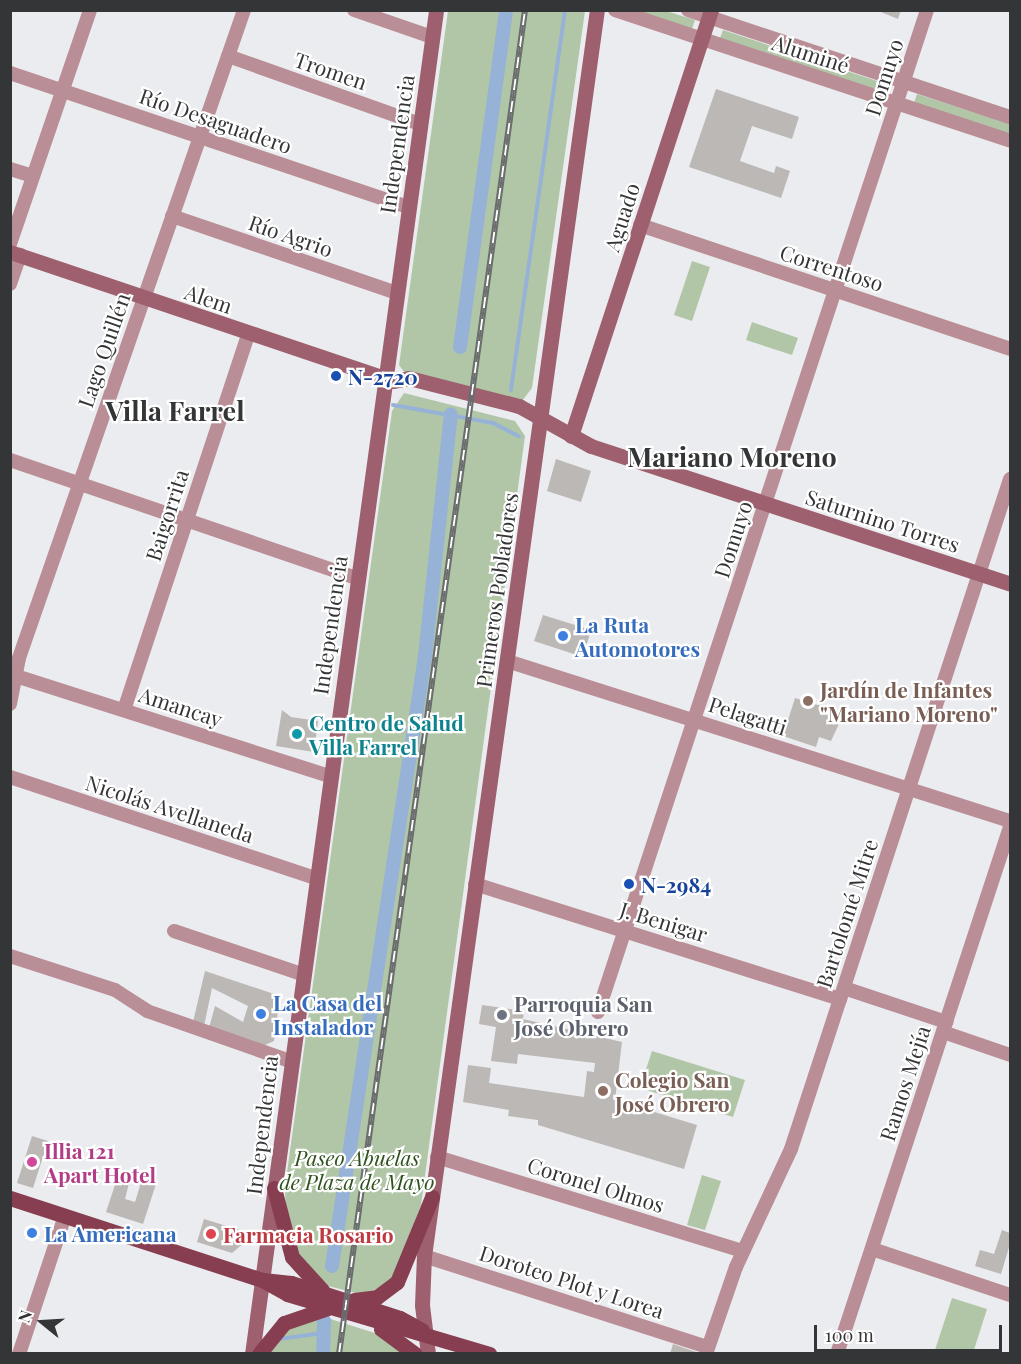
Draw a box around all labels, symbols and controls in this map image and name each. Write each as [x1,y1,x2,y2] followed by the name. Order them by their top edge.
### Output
[769,29,853,77] street label: Aluminé
[859,35,907,119] street label: Domuyo
[291,46,371,94] street label: Tromen
[374,73,418,215] street label: Independencia
[137,82,295,158] street label: Río Desaguadero
[598,179,644,255] street label: Aguado
[245,209,337,261] street label: Río Agrio
[777,238,887,296] street label: Correntoso
[182,278,236,318] street label: Alem
[72,289,134,411] street label: Lago Quillén
[348,363,418,389] place label: N-2720
[329,369,343,383] marker: N-2720
[105,395,245,427] district label: Villa Farrel
[627,441,837,473] district label: Mariano Moreno
[139,466,193,564] street label: Baigorrita
[803,483,963,557] street label: Saturnino Torres
[470,491,522,689] street label: Primeros Pobladores
[708,497,756,581] street label: Domuyo
[307,554,351,696] street label: Independencia
[575,611,700,661] place label: La Ruta Automotores
[556,629,570,643] marker: La Ruta Automotores
[820,676,998,726] place label: Jardín de Infantes "Mariano Moreno"
[136,681,226,731] street label: Amancay
[706,691,790,739] street label: Pelagatti
[801,694,815,708] marker: Jardín de Infantes "Mariano Moreno"
[309,709,464,759] place label: Centro de Salud Villa Farrel
[290,727,304,741] marker: Centro de Salud Villa Farrel
[83,769,257,847] street label: Nicolás Avellaneda
[810,835,882,991] street label: Bartolomé Mitre
[641,871,711,897] place label: N-2984
[622,877,636,891] marker: N-2984
[617,896,711,946] street label: J. Benigar
[273,989,382,1039] place label: La Casa del Instalador
[514,990,653,1040] place label: Parroquia San José Obrero
[254,1007,268,1021] marker: La Casa del Instalador
[495,1008,509,1022] marker: Parroquia San José Obrero
[874,1022,934,1144] street label: Ramos Mejía
[240,1054,282,1196] street label: Independencia
[615,1066,730,1116] place label: Colegio San José Obrero
[596,1084,610,1098] marker: Colegio San José Obrero
[44,1137,156,1187] place label: Illia 121 Apart Hotel
[279,1144,435,1194] park label: Paseo Abuelas de Plaza de Mayo
[525,1151,667,1217] street label: Coronel Olmos
[25,1155,39,1169] marker: Illia 121 Apart Hotel
[44,1220,178,1246] place label: La Americana
[223,1221,394,1247] place label: Farmacia Rosario
[25,1226,39,1240] marker: La Americana
[204,1227,218,1241] marker: Farmacia Rosario
[476,1239,668,1323] street label: Doroteo Plot y Lorea
[12,1292,72,1352] north arrow
[13,1308,36,1325] text: N
[817,1313,1004,1351] scale bar
[825,1323,874,1347] text: 100 m

